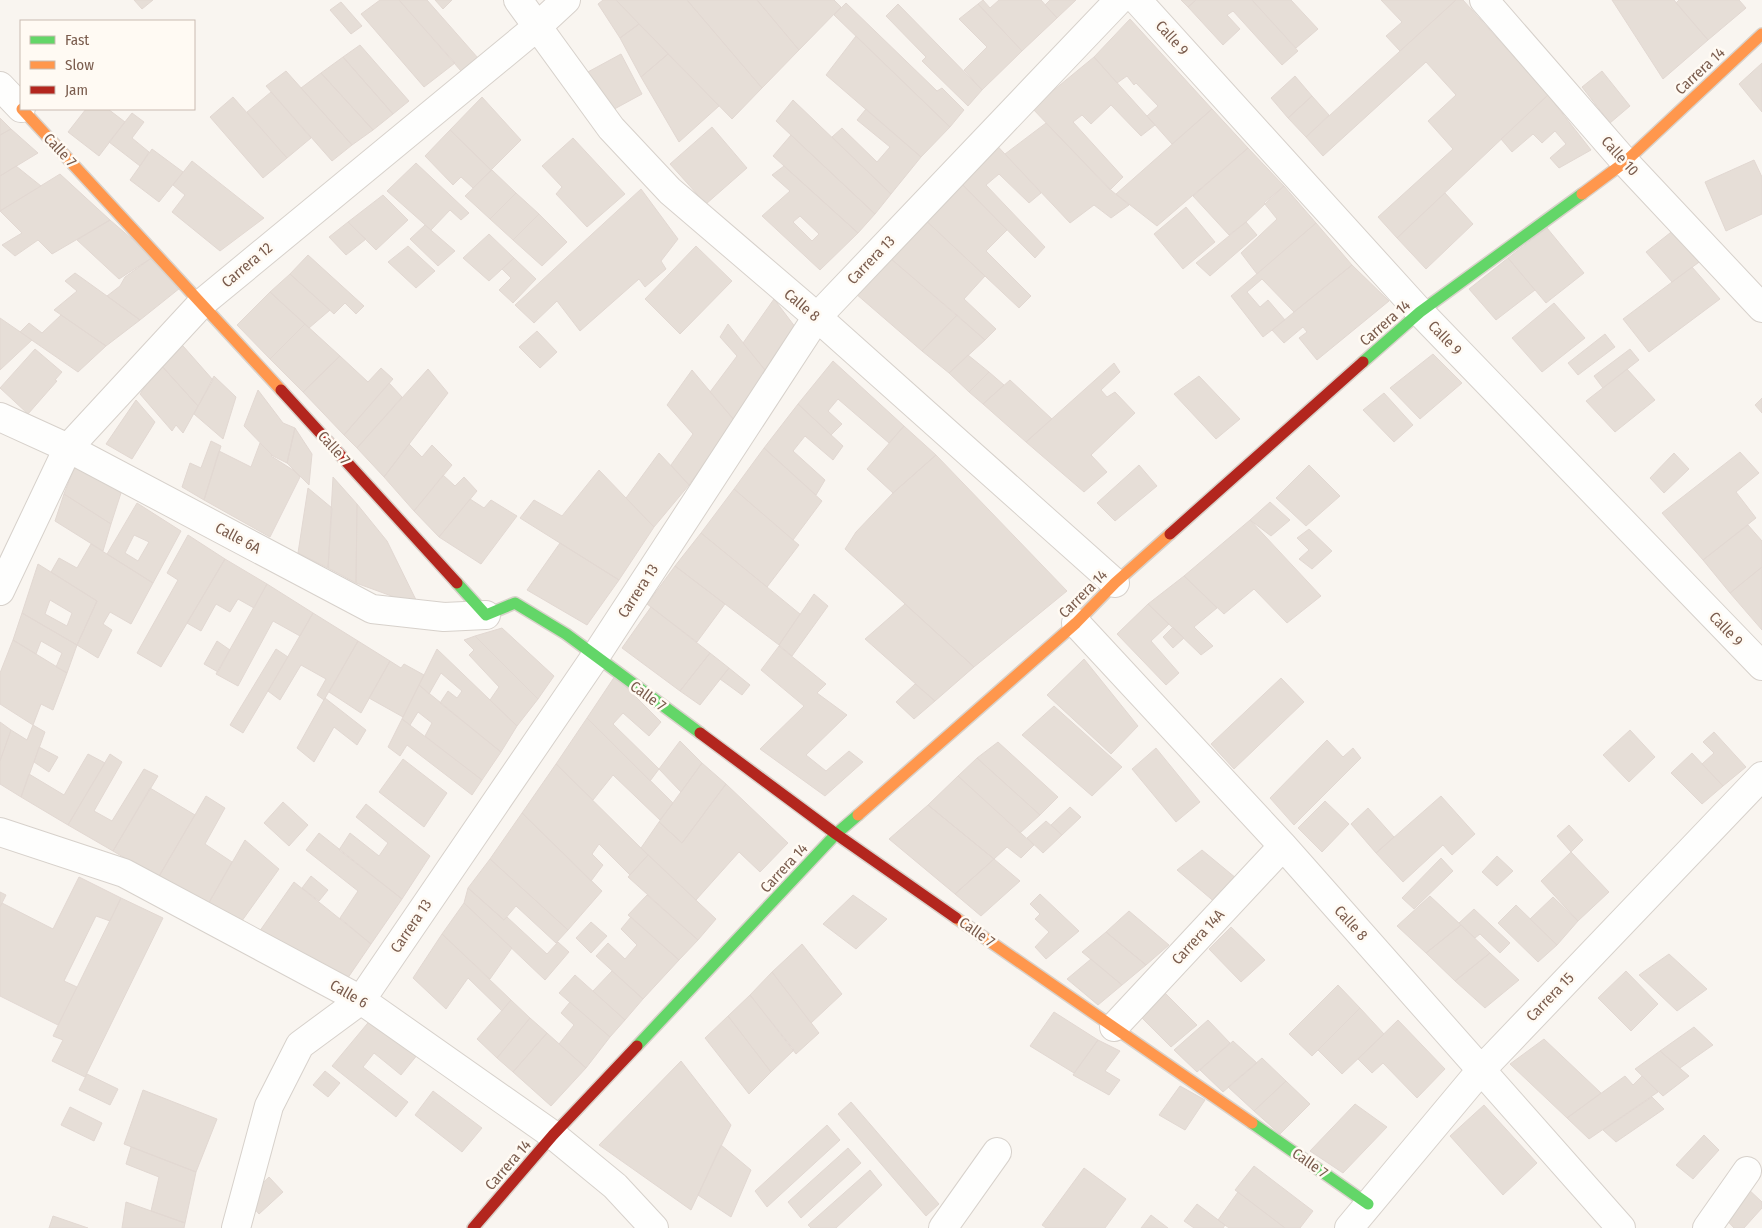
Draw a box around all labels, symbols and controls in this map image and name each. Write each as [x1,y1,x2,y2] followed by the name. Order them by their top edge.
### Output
[1152,17,1192,59] street label: Calle 9
[20,20,195,110] legend
[65,31,89,49] text: Fast
[1672,44,1728,98] street label: Carrera 14
[65,56,94,74] text: Slow
[65,81,88,99] text: Jam
[40,129,80,171] street label: Calle 7
[1598,132,1642,180] street label: Calle 10
[843,232,899,288] street label: Carrera 13
[218,238,276,291] street label: Carrera 12
[781,285,823,325] street label: Calle 8
[1356,296,1414,350] street label: Carrera 14
[1424,317,1466,359] street label: Calle 9
[314,427,354,469] street label: Calle 7
[212,519,264,557] street label: Calle 6A
[614,561,662,621] street label: Carrera 13
[1055,566,1111,622] street label: Carrera 14
[1705,608,1747,650] street label: Calle 9
[627,677,669,715] street label: Calle 7
[757,840,811,896] street label: Carrera 14
[387,896,436,956] street label: Carrera 13
[1331,902,1371,944] street label: Calle 8
[1168,906,1228,968] street label: Carrera 14A
[956,913,998,951] street label: Calle 7
[1522,969,1578,1025] street label: Carrera 15
[327,976,371,1012] street label: Calle 6
[481,1136,535,1194] street label: Carrera 14
[1289,1144,1331,1182] street label: Calle 7

